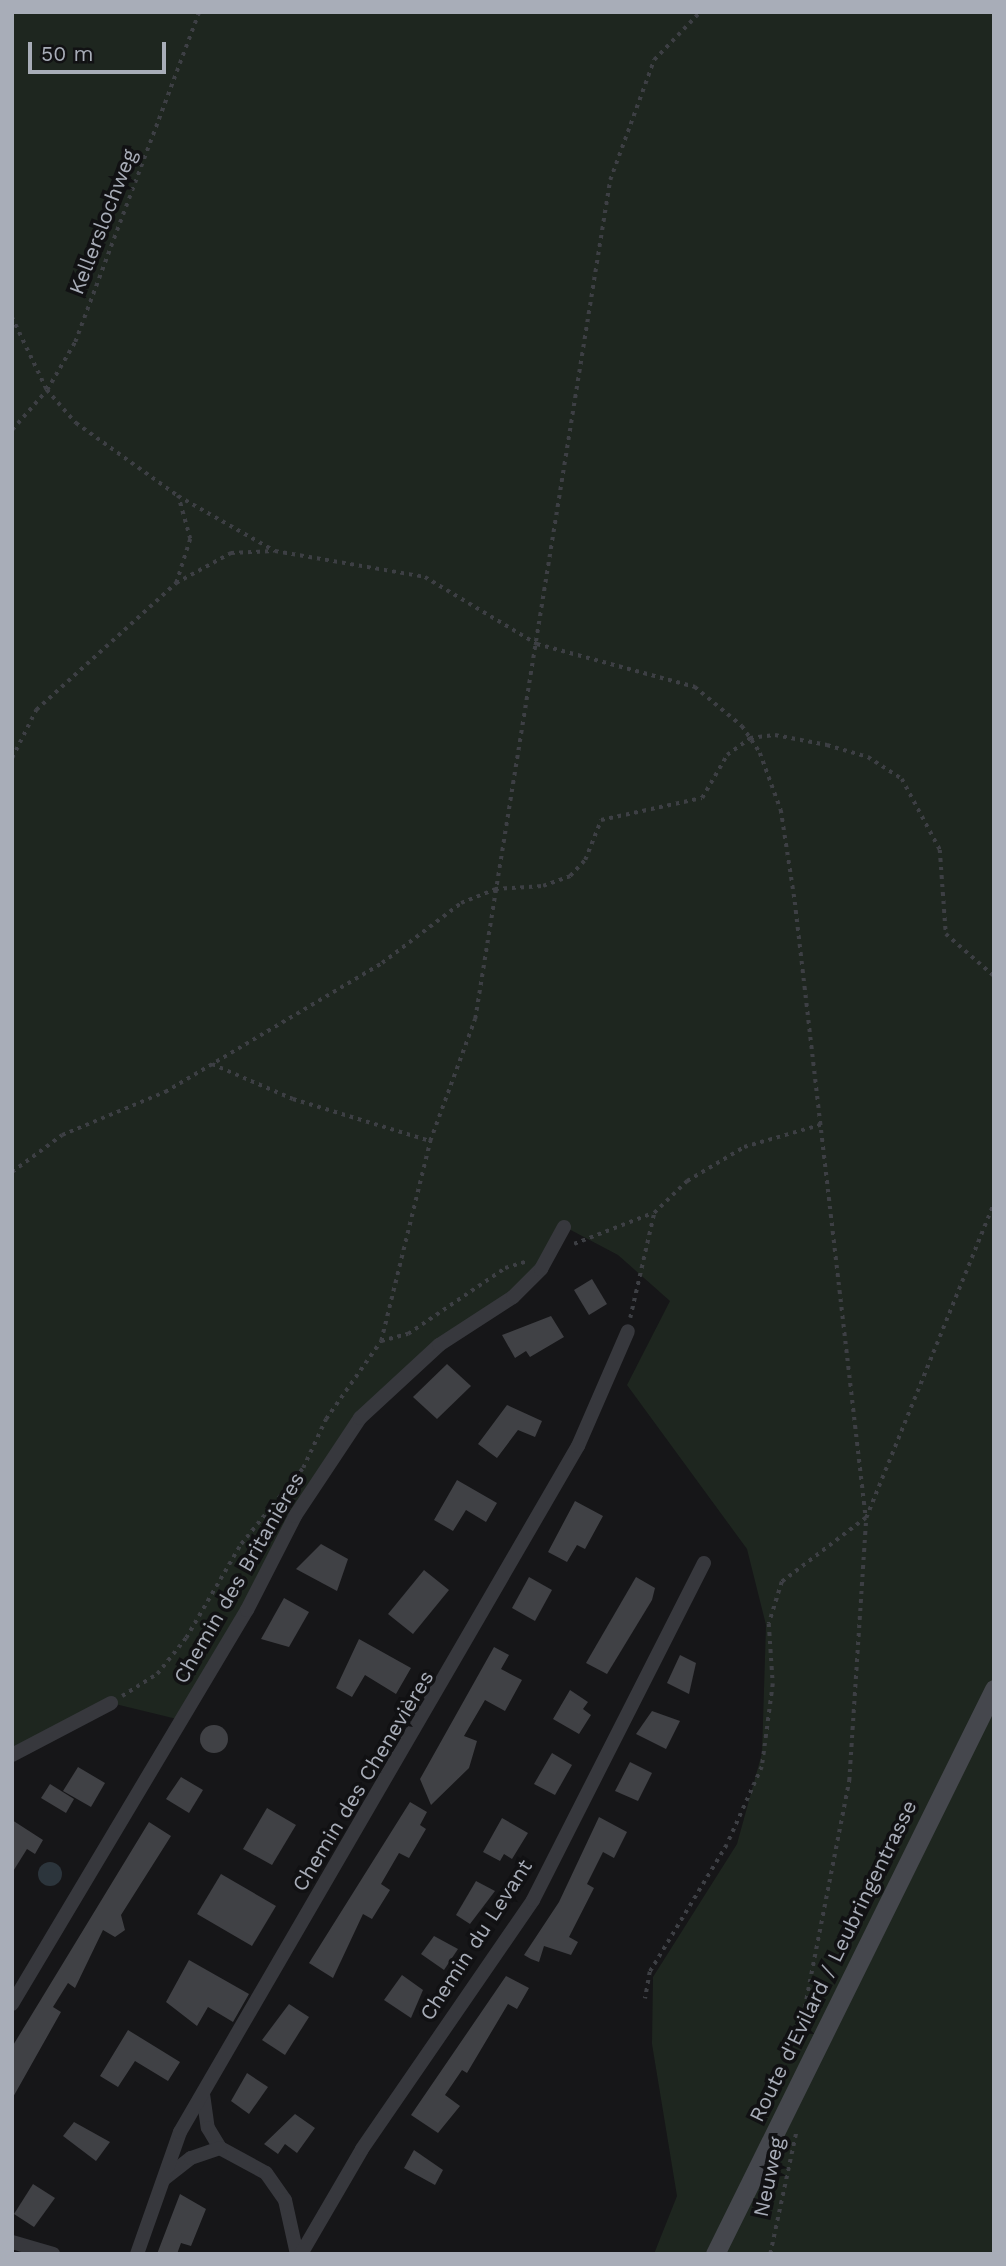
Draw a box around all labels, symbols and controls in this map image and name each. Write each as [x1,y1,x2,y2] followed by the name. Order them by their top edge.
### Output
[32,28,170,72] scale bar
[41,41,93,66] text: 50 m
[64,146,142,298] street label: Kellerslochweg
[168,1468,310,1688] street label: Chemin des Britanières
[287,1666,439,1896] street label: Chemin des Chenevières
[744,1796,922,2126] street label: Route d'Evilard / Leubringentrasse
[415,1855,537,2025] street label: Chemin du Levant
[748,2135,790,2219] street label: Neuweg

